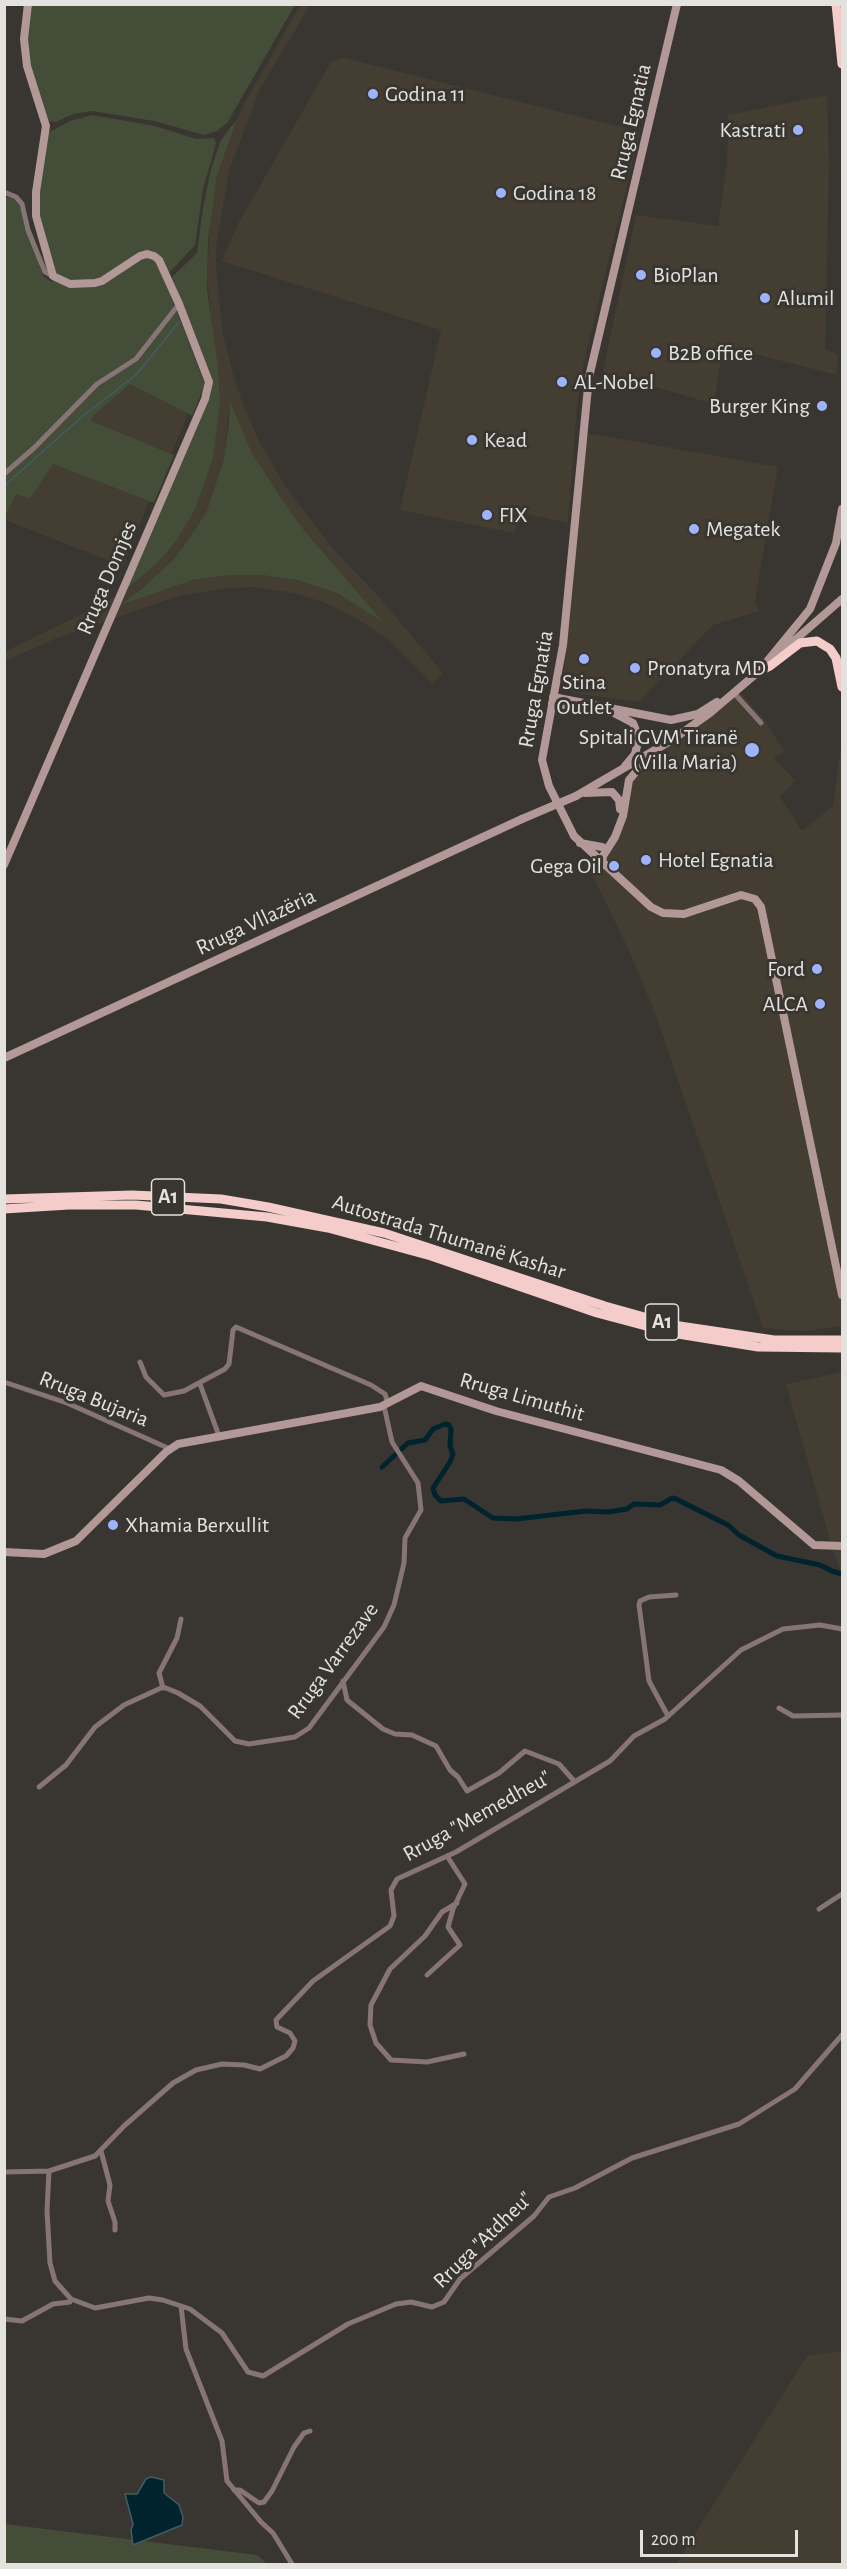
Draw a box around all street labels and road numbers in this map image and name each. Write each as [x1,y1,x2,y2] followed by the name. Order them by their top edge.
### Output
[605,61,657,183] street label: Rruga Egnatia
[71,517,143,639] street label: Rruga Domjes
[513,628,559,750] street label: Rruga Egnatia
[192,883,320,961] street label: Rruga Vllazëria
[152,1179,184,1215] road number: A1
[329,1189,569,1285] street label: Autostrada Thumanë Kashar
[646,1304,678,1340] road number: A1
[35,1365,153,1433] street label: Rruga Bujaria
[457,1367,587,1427] street label: Rruga Limuthit
[282,1597,384,1725] street label: Rruga Varrezave
[398,1764,556,1868] street label: Rruga "Memedheu"
[428,2186,538,2294] street label: Rruga "Atdheu"

